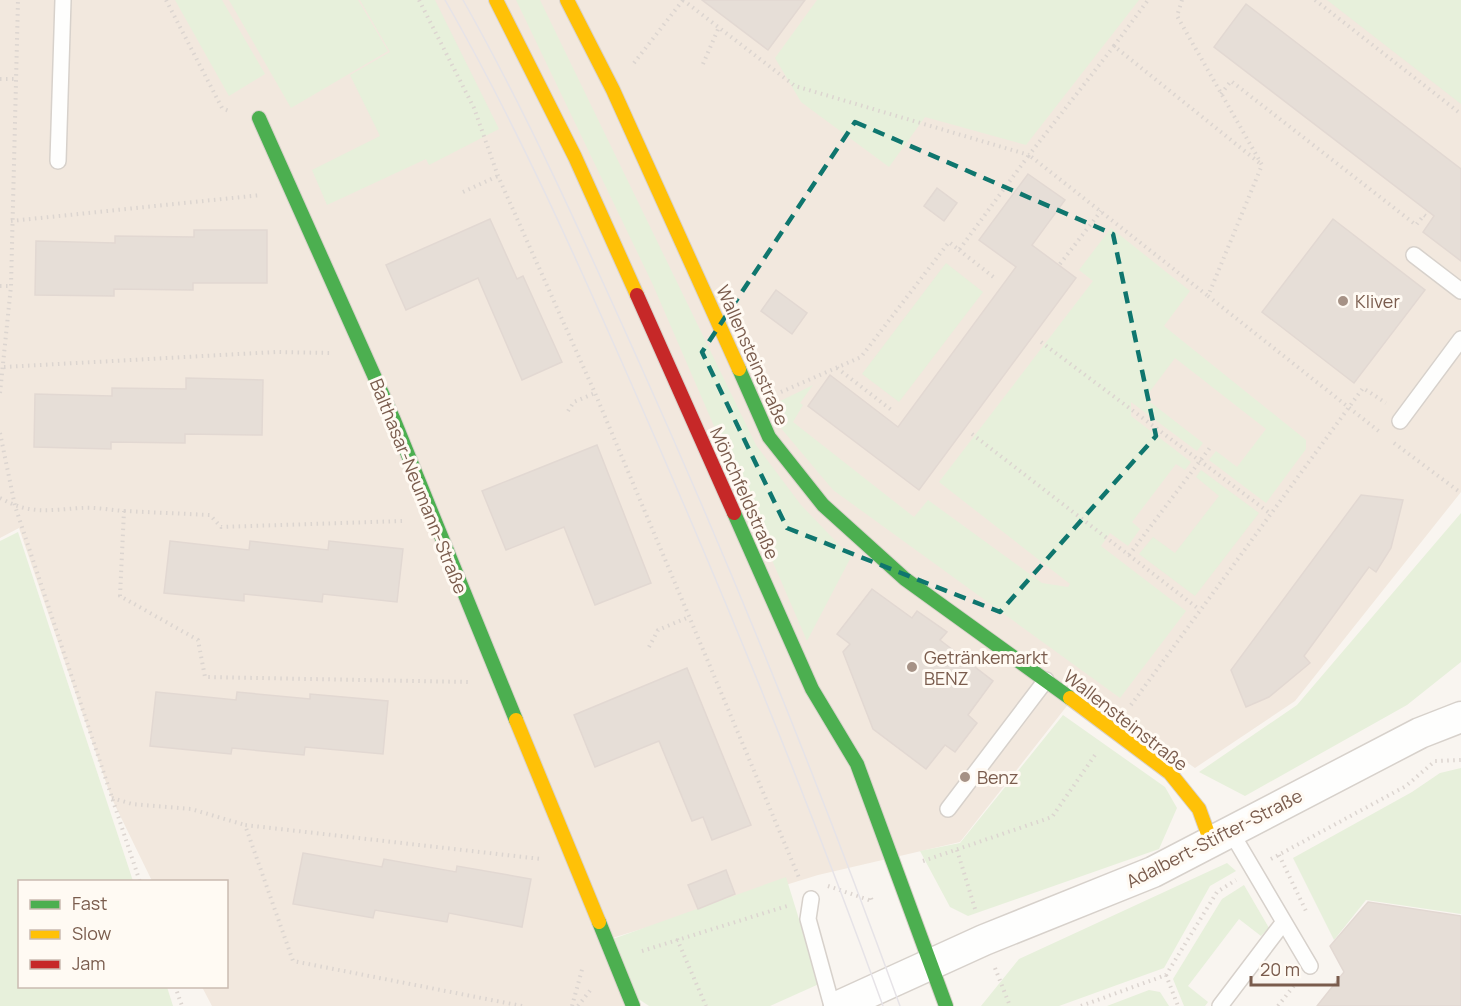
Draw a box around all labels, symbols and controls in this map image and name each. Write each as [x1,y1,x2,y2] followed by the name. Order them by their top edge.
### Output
[711,281,795,429] street label: Wallensteinstraße
[1355,289,1400,313] place label: Kliver
[1336,294,1350,308] marker: Kliver
[365,375,473,597] street label: Balthasar-Neumann-Straße
[705,423,785,563] street label: Mönchfeldstraße
[924,645,1048,690] place label: Getränkemarkt BENZ
[905,660,919,674] marker: Getränkemarkt BENZ
[1059,664,1193,776] street label: Wallensteinstraße
[977,765,1019,789] place label: Benz
[958,770,972,784] marker: Benz
[1122,783,1306,893] street label: Adalbert-Stifter-Straße
[18,880,228,988] legend
[72,891,107,915] text: Fast
[72,921,112,945] text: Slow
[1251,949,1338,987] scale bar
[72,951,106,975] text: Jam
[1260,957,1300,981] text: 20 m

